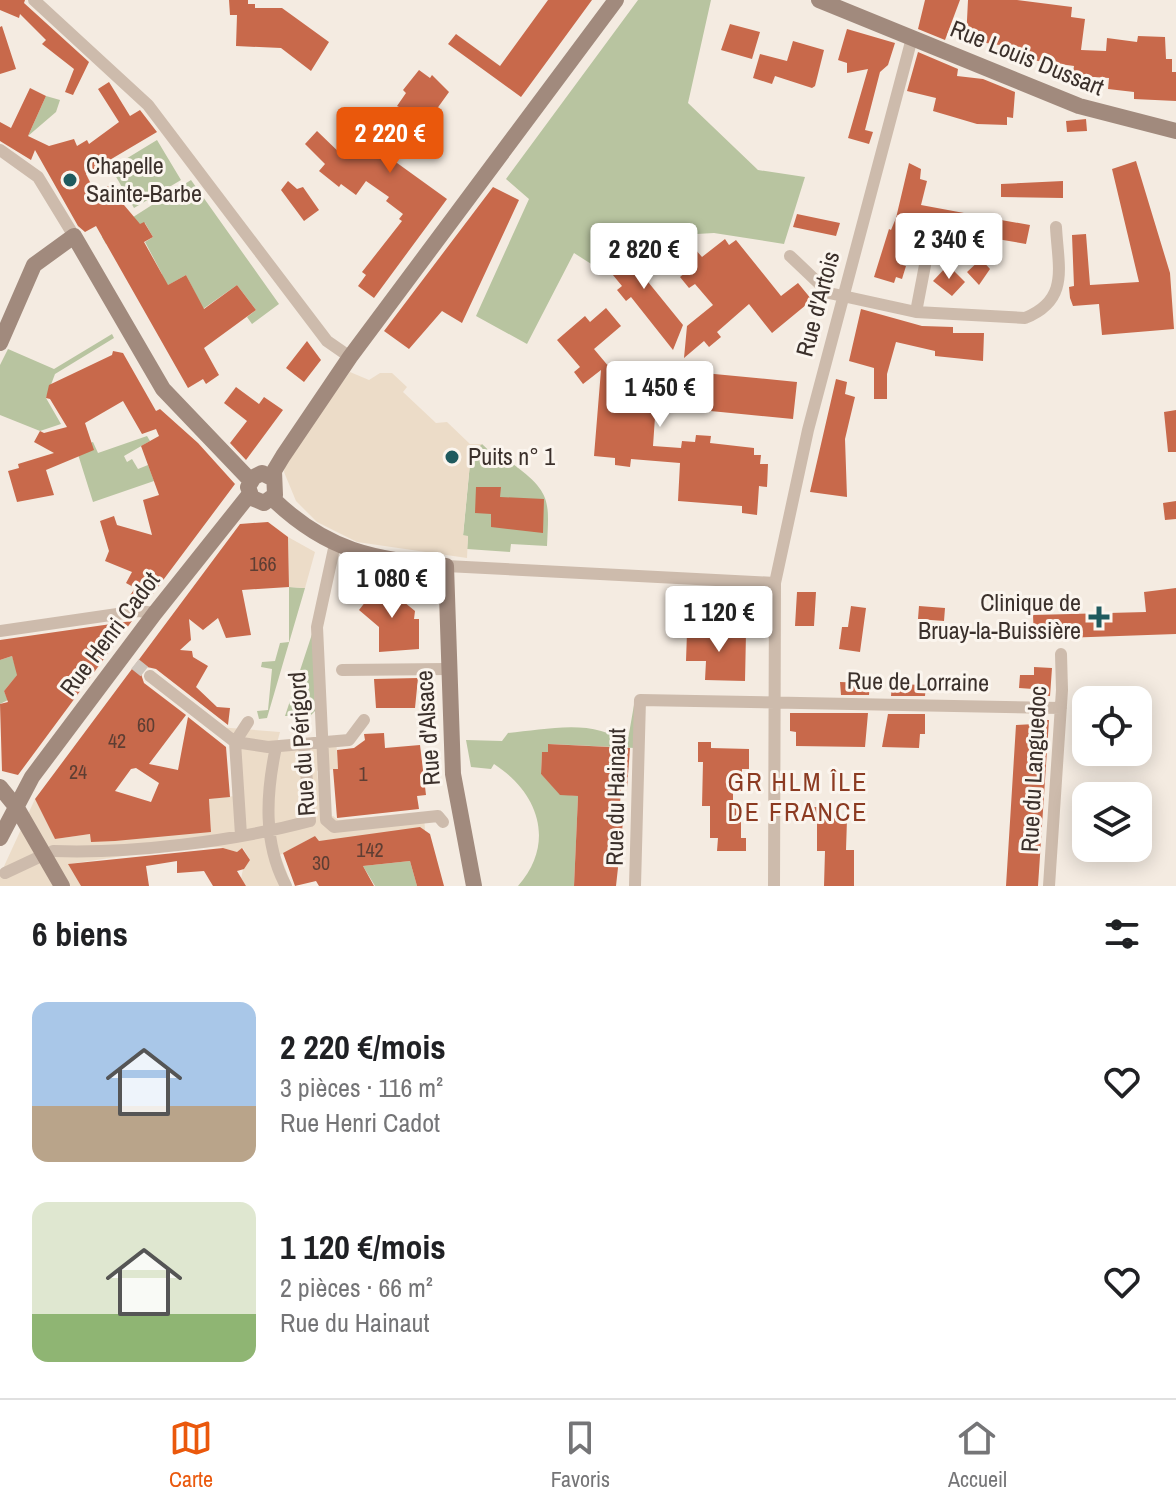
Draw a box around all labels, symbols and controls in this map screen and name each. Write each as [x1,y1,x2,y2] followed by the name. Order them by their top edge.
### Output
[946,12,1109,103] street label: Rue Louis Dussart
[316,107,464,175] pin: 2 220 €
[354,115,426,150] text: 2 220 €
[86,149,202,209] place label: Chapelle Sainte-Barbe
[61,171,79,189] marker: Chapelle Sainte-Barbe
[875,213,1023,281] pin: 2 340 €
[913,221,985,256] text: 2 340 €
[570,223,718,291] pin: 2 820 €
[608,231,680,266] text: 2 820 €
[788,248,846,360] street label: Rue d'Artois
[586,361,734,429] pin: 1 450 €
[624,369,696,404] text: 1 450 €
[468,440,555,472] place label: Puits n° 1
[443,448,461,466] marker: Puits n° 1
[249,550,277,577] house number: 166
[318,552,466,620] pin: 1 080 €
[356,560,428,595] text: 1 080 €
[52,564,167,702] street label: Rue Henri Cadot
[645,586,793,654] pin: 1 120 €
[918,586,1081,646] place label: Clinique de Bruay-la-Buissière
[683,594,755,629] text: 1 120 €
[1088,606,1110,628] marker: Clinique de Bruay-la-Buissière
[847,664,989,698] street label: Rue de Lorraine
[407,669,447,787] street label: Rue d'Alsace
[280,671,322,817] street label: Rue du Périgord
[1013,685,1053,853] street label: Rue du Languedoc
[1072,686,1152,862] map controls
[1072,686,1152,766] button: locate
[137,711,155,738] house number: 60
[108,727,126,754] house number: 42
[598,727,632,866] street label: Rue du Hainaut
[69,758,87,785] house number: 24
[358,760,368,787] house number: 1
[727,764,869,829] district label: GR HLM ÎLE DE FRANCE
[1072,782,1152,862] button: layers
[356,836,384,863] house number: 142
[312,849,330,876] house number: 30
[32,911,128,957] text: 6 biens
[1100,912,1144,956] icon: filters
[280,1024,446,1070] text: 2 220 €/mois
[96,1034,192,1130] icon: home
[1100,1060,1144,1104] icon: heart
[280,1070,443,1105] text: 3 pièces · 116 m²
[280,1105,440,1140] text: Rue Henri Cadot
[280,1224,446,1270] text: 1 120 €/mois
[96,1234,192,1330] icon: home
[1100,1260,1144,1304] icon: heart
[280,1270,433,1305] text: 2 pièces · 66 m²
[280,1305,429,1340] text: Rue du Hainaut
[169,1416,213,1494] tab: Carte
[551,1416,610,1494] tab: Favoris
[948,1416,1007,1494] tab: Accueil

